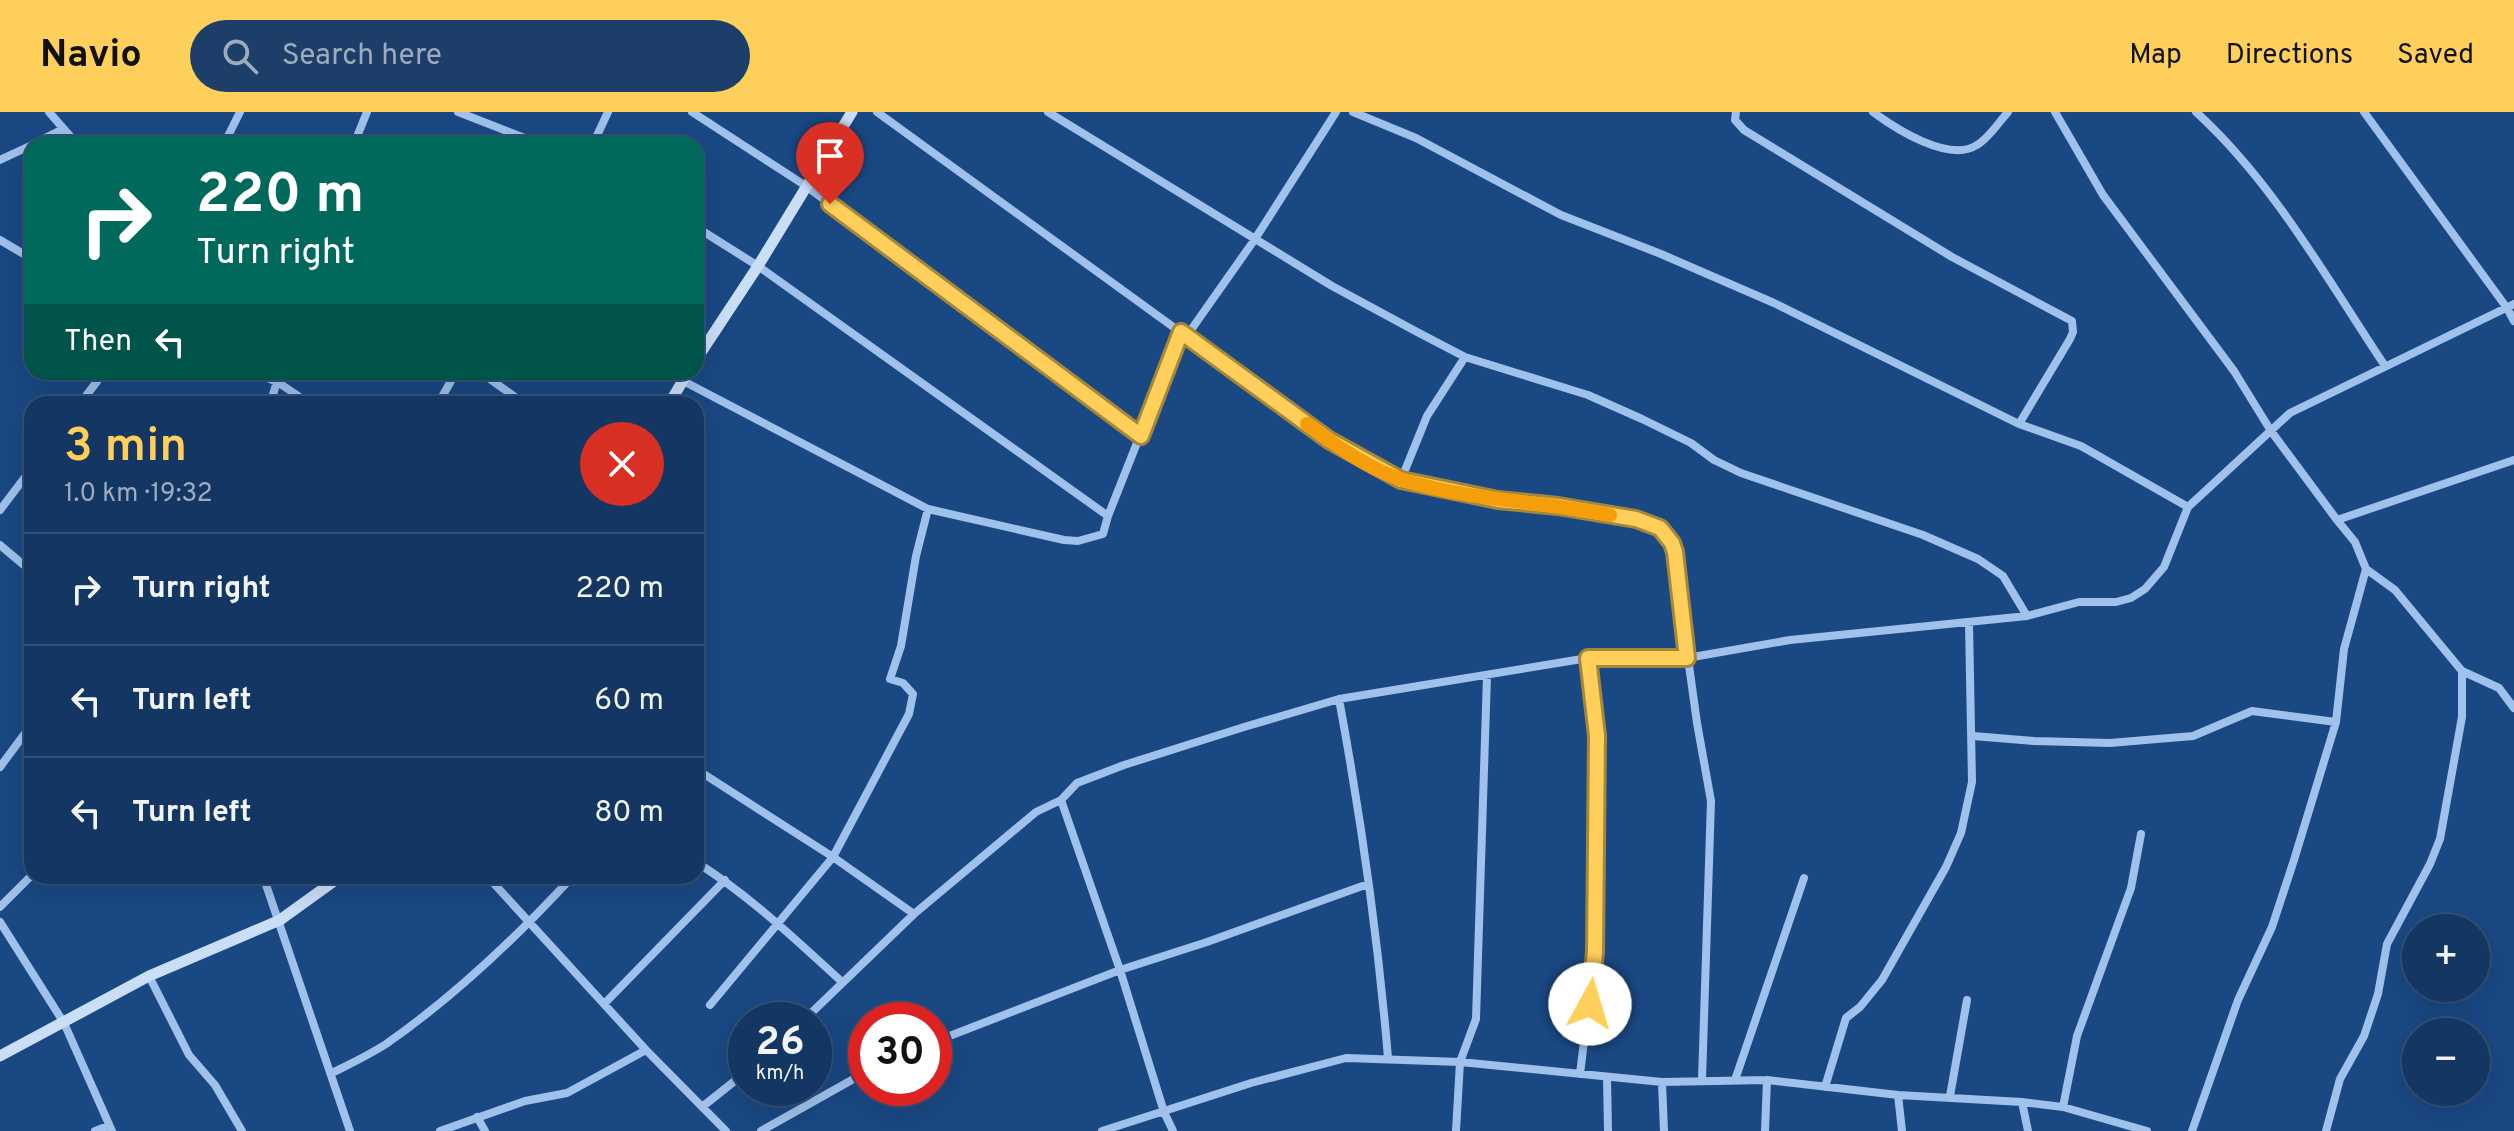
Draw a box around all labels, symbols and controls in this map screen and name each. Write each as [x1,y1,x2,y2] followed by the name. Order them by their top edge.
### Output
[190,20,750,92] search box
[40,32,142,81] text: Navio
[218,34,262,78] icon: search
[282,38,442,75] text: Search here
[2129,38,2182,74] text: Map
[2226,38,2353,74] text: Directions
[2397,38,2474,74] text: Saved
[796,122,864,204] pin
[808,134,852,178] icon: arrive
[196,162,364,232] text: 220 m
[64,168,168,272] icon: right
[196,231,355,277] text: Turn right
[148,320,192,364] icon: left
[64,324,132,361] text: Then
[64,418,187,478] text: 3 min
[580,422,664,506] button: close
[64,478,213,511] text: 1.0 km · 19:32
[64,567,108,611] icon: right
[132,571,270,608] text: Turn right
[576,571,664,608] text: 220 m
[64,679,108,723] icon: left
[132,683,252,720] text: Turn left
[594,683,664,720] text: 60 m
[64,791,108,835] icon: left
[132,795,252,832] text: Turn left
[594,795,664,832] text: 80 m
[2402,914,2490,1106] map controls
[2402,914,2490,1002] button: +
[1548,962,1632,1046] position arrow
[848,1002,952,1106] speed limit sign: 30
[2402,1018,2490,1106] button: −
[755,1019,805,1069] text: 26
[756,1061,804,1087] text: km/h

